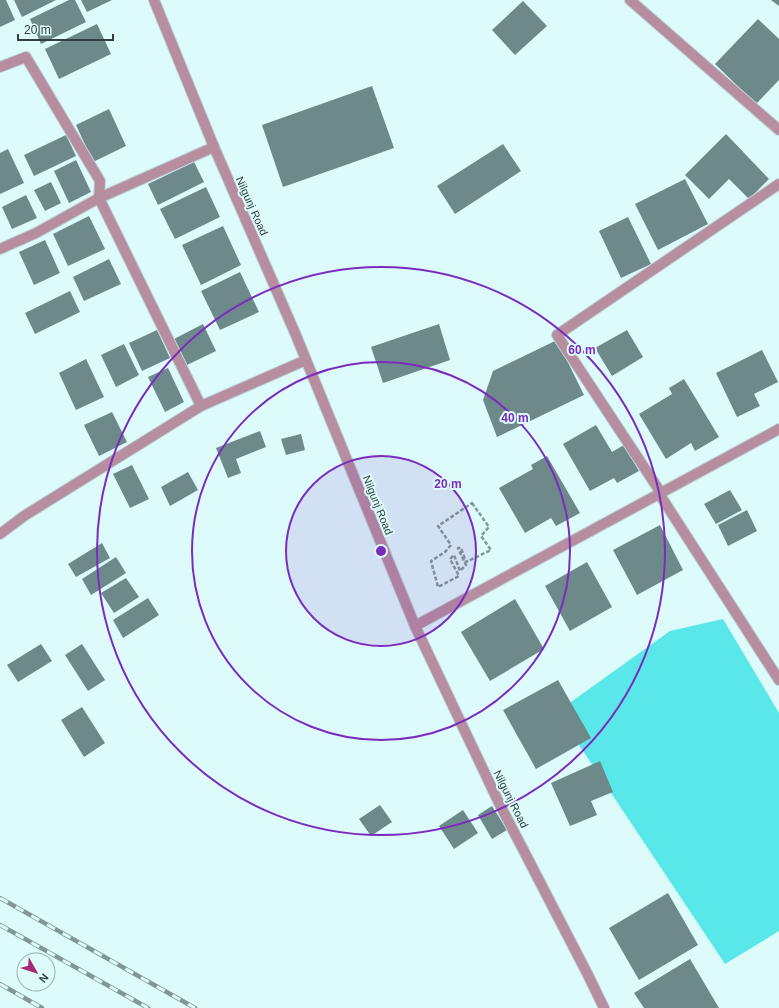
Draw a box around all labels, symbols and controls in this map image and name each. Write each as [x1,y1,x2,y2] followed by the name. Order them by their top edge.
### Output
[18,16,113,42] scale bar
[24,23,51,37] text: 20 m
[234,175,270,237] street label: Nilgunj Road
[568,343,596,357] text: 60 m
[501,411,529,425] text: 40 m
[361,474,395,536] street label: Nilgunj Road
[434,477,462,491] text: 20 m
[374,544,388,558] centre of rings
[491,768,531,830] street label: Nilgunj Road
[16,952,56,992] north arrow
[37,971,51,985] text: N

